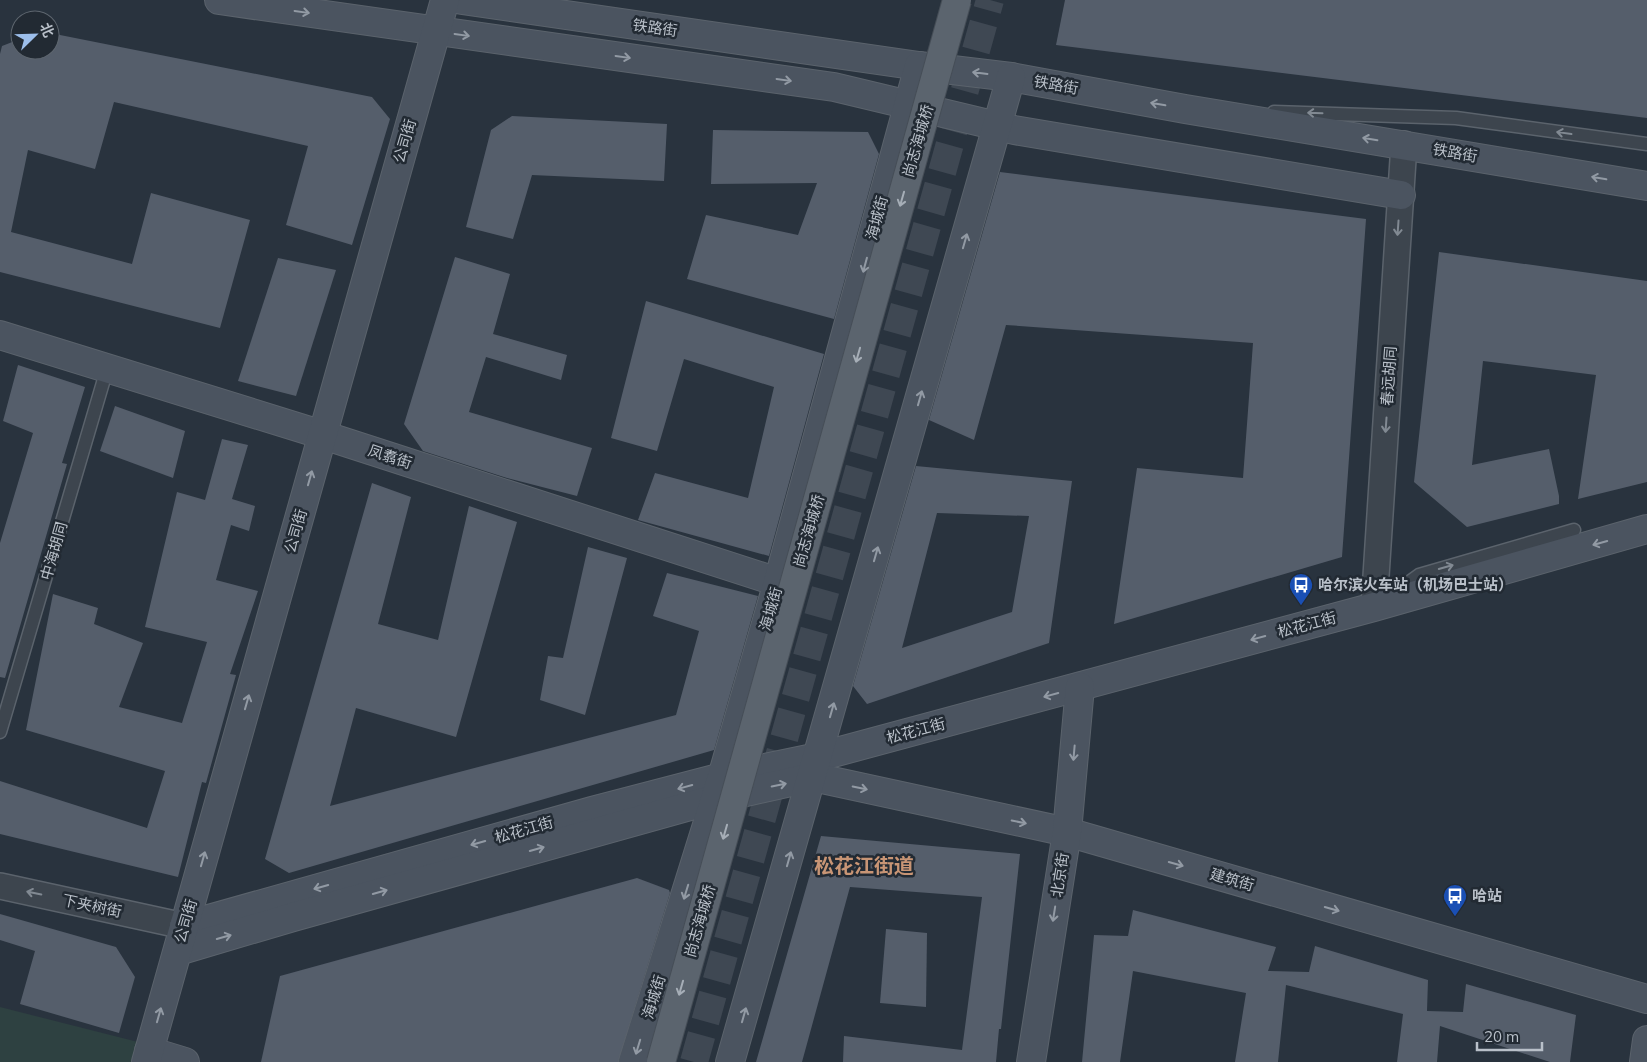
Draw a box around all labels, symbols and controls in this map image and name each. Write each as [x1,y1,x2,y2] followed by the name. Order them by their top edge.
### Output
[293,7,309,17] one-way arrow
[10,10,60,60] north arrow
[631,15,679,40] street label: 铁路街
[36,20,58,40] text: 北
[454,30,470,40] one-way arrow
[615,52,631,62] one-way arrow
[973,68,989,78] one-way arrow
[1032,71,1080,98] street label: 铁路街
[776,75,792,85] one-way arrow
[1150,98,1166,108] one-way arrow
[898,102,937,180] street label: 尚志海城桥
[1307,109,1323,118] one-way arrow
[389,117,420,165] street label: 公司街
[1556,128,1572,138] one-way arrow
[1362,133,1378,143] one-way arrow
[1431,139,1479,166] street label: 铁路街
[1591,172,1607,182] one-way arrow
[897,190,906,206] one-way arrow
[862,194,892,242] street label: 海城街
[1394,220,1403,236] one-way arrow
[960,234,970,250] one-way arrow
[859,256,869,272] one-way arrow
[1377,345,1400,407] street label: 春远胡同
[853,347,863,363] one-way arrow
[916,390,926,406] one-way arrow
[1381,417,1390,433] one-way arrow
[366,441,414,473] street label: 凤翥街
[306,471,316,487] one-way arrow
[789,492,828,570] street label: 尚志海城桥
[280,507,311,555] street label: 公司街
[36,519,71,582] street label: 中海胡同
[1593,539,1609,548] one-way arrow
[871,547,881,563] one-way arrow
[1438,562,1454,572] one-way arrow
[1288,572,1314,606] bus stop icon: 哈尔滨火车站（机场巴士站）
[1318,575,1513,594] place label: 哈尔滨火车站（机场巴士站）
[755,585,786,633] street label: 海城街
[1275,608,1338,641] street label: 松花江街
[1251,634,1267,644] one-way arrow
[1043,691,1059,700] one-way arrow
[243,695,253,711] one-way arrow
[827,703,837,719] one-way arrow
[884,714,947,747] street label: 松花江街
[1069,745,1079,761] one-way arrow
[770,780,786,789] one-way arrow
[678,782,694,792] one-way arrow
[852,784,868,793] one-way arrow
[492,812,555,847] street label: 松花江街
[1011,818,1027,827] one-way arrow
[720,824,730,840] one-way arrow
[470,839,486,849] one-way arrow
[529,843,545,853] one-way arrow
[199,851,209,867] one-way arrow
[785,851,794,867] one-way arrow
[1047,851,1072,899] street label: 北京街
[814,853,914,878] district label: 松花江街道
[1168,859,1184,869] one-way arrow
[1208,864,1256,895] street label: 建筑街
[680,882,719,960] street label: 尚志海城桥
[314,883,330,893] one-way arrow
[1442,883,1468,917] bus stop icon: 哈站
[681,884,691,900] one-way arrow
[1472,886,1502,905] place label: 哈站
[372,887,388,897] one-way arrow
[27,888,43,898] one-way arrow
[61,890,123,921] street label: 下夹树街
[170,897,201,945] street label: 公司街
[1324,904,1340,914] one-way arrow
[1049,906,1059,922] one-way arrow
[216,931,232,941] one-way arrow
[638,973,669,1021] street label: 海城街
[676,980,686,996] one-way arrow
[155,1007,165,1023] one-way arrow
[739,1008,749,1024] one-way arrow
[1477,1020,1542,1052] scale bar
[1484,1027,1519,1046] text: 20 m
[633,1039,642,1055] one-way arrow

